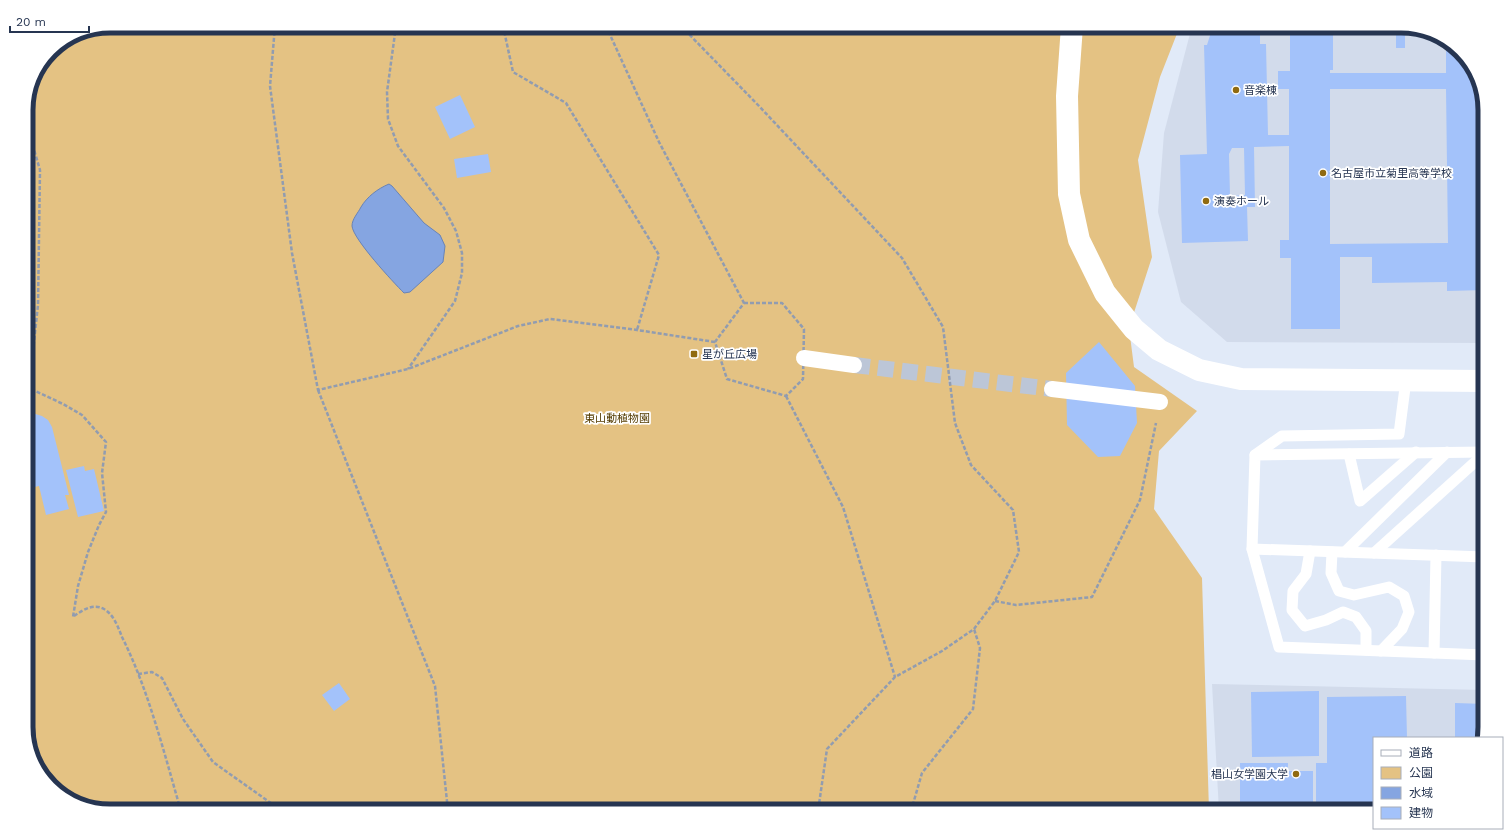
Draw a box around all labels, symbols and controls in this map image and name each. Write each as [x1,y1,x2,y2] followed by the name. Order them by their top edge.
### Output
[10,8,89,34] scale bar
[16,15,46,29] text: 20 m
[1244,84,1277,97] place label: 音楽棟
[1231,85,1241,95] marker: 音楽棟
[1331,167,1452,180] place label: 名古屋市立菊里高等学校
[1318,168,1328,178] marker: 名古屋市立菊里高等学校
[1214,195,1269,208] place label: 演奏ホール
[1201,196,1211,206] marker: 演奏ホール
[702,348,757,361] place label: 星が丘広場
[689,349,699,359] marker: 星が丘広場
[584,412,650,425] park label: 東山動植物園
[1373,737,1503,829] legend
[1409,746,1433,760] text: 道路
[1409,766,1433,780] text: 公園
[1211,768,1288,781] place label: 椙山女学園大学
[1291,769,1301,779] marker: 椙山女学園大学
[1409,786,1433,800] text: 水域
[1409,806,1433,820] text: 建物

